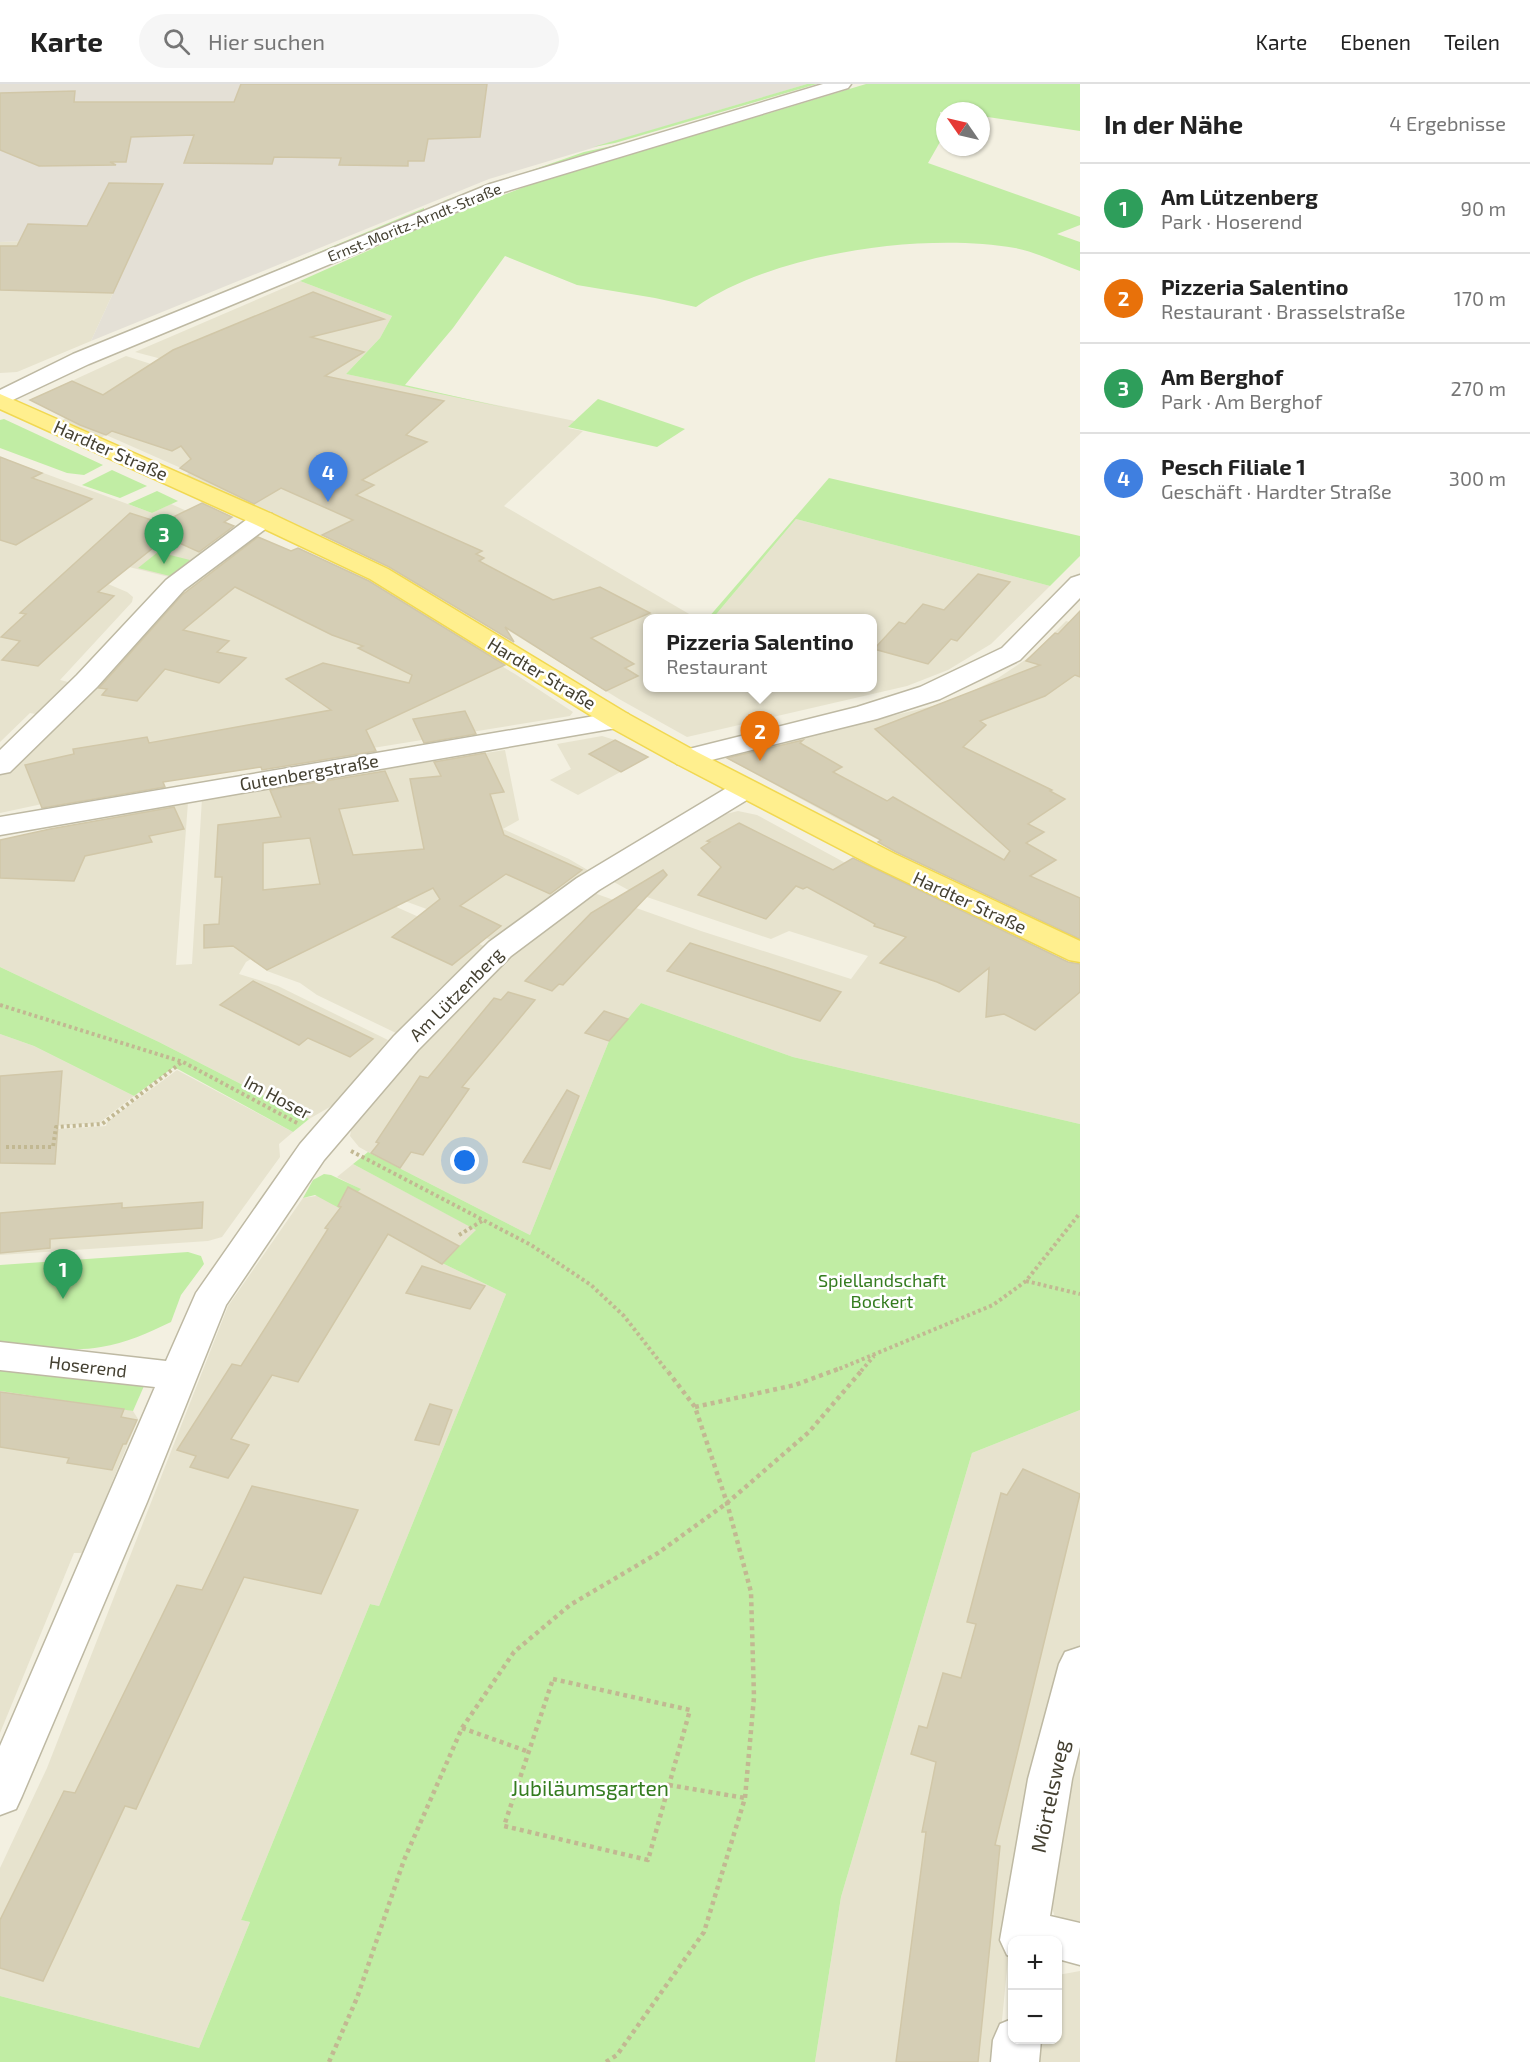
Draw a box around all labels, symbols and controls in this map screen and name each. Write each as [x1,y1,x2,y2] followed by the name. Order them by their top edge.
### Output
[139,14,559,68] search box
[30,24,103,58] text: Karte
[160,25,193,58] icon: search
[208,28,325,54] text: Hier suchen
[1256,29,1307,54] text: Karte
[1340,29,1411,54] text: Ebenen
[1444,29,1500,54] text: Teilen
[936,102,990,156] north arrow
[1104,108,1243,139] text: In der Nähe
[1389,111,1506,135] text: 4 Ergebnisse
[325,179,503,265] street label: Ernst-Moritz-Arndt-Straße
[1161,183,1318,209] text: Am Lützenberg
[1119,196,1128,220] text: 1
[1461,196,1506,220] text: 90 m
[1161,209,1303,233] text: Park · Hoserend
[1161,273,1349,299] text: Pizzeria Salentino
[1118,286,1129,310] text: 2
[1454,286,1506,310] text: 170 m
[1161,299,1405,323] text: Restaurant · Brasselstraße
[1161,363,1283,389] text: Am Berghof
[1118,376,1129,400] text: 3
[1450,376,1506,400] text: 270 m
[1161,389,1322,413] text: Park · Am Berghof
[51,415,171,485] street label: Hardter Straße
[308,452,348,502] pin: 4
[1161,453,1306,479] text: Pesch Filiale 1
[1117,466,1130,490] text: 4
[1449,466,1506,490] text: 300 m
[1161,479,1392,503] text: Geschäft · Hardter Straße
[144,514,184,564] pin: 3
[643,614,877,692] popup
[666,628,854,654] text: Pizzeria Salentino
[484,632,600,714] street label: Hardter Straße
[666,654,768,678] text: Restaurant
[740,712,780,761] pin: 2
[238,749,380,795] street label: Gutenbergstraße
[910,866,1030,938] street label: Hardter Straße
[404,942,508,1046] street label: Am Lützenberg
[241,1070,315,1124] street label: Im Hoser
[450,1146,479,1175] your location
[44,1250,82,1299] pin: 1
[818,1269,946,1312] park label: Spiellandschaft Bockert
[48,1350,128,1382] street label: Hoserend
[1025,1737,1073,1855] street label: Mörtelsweg
[511,1775,669,1800] park label: Jubiläumsgarten
[1008,1936,1062,2044] map controls
[1008,1936,1062,1990] button: +
[1008,1990,1062,2044] button: −

